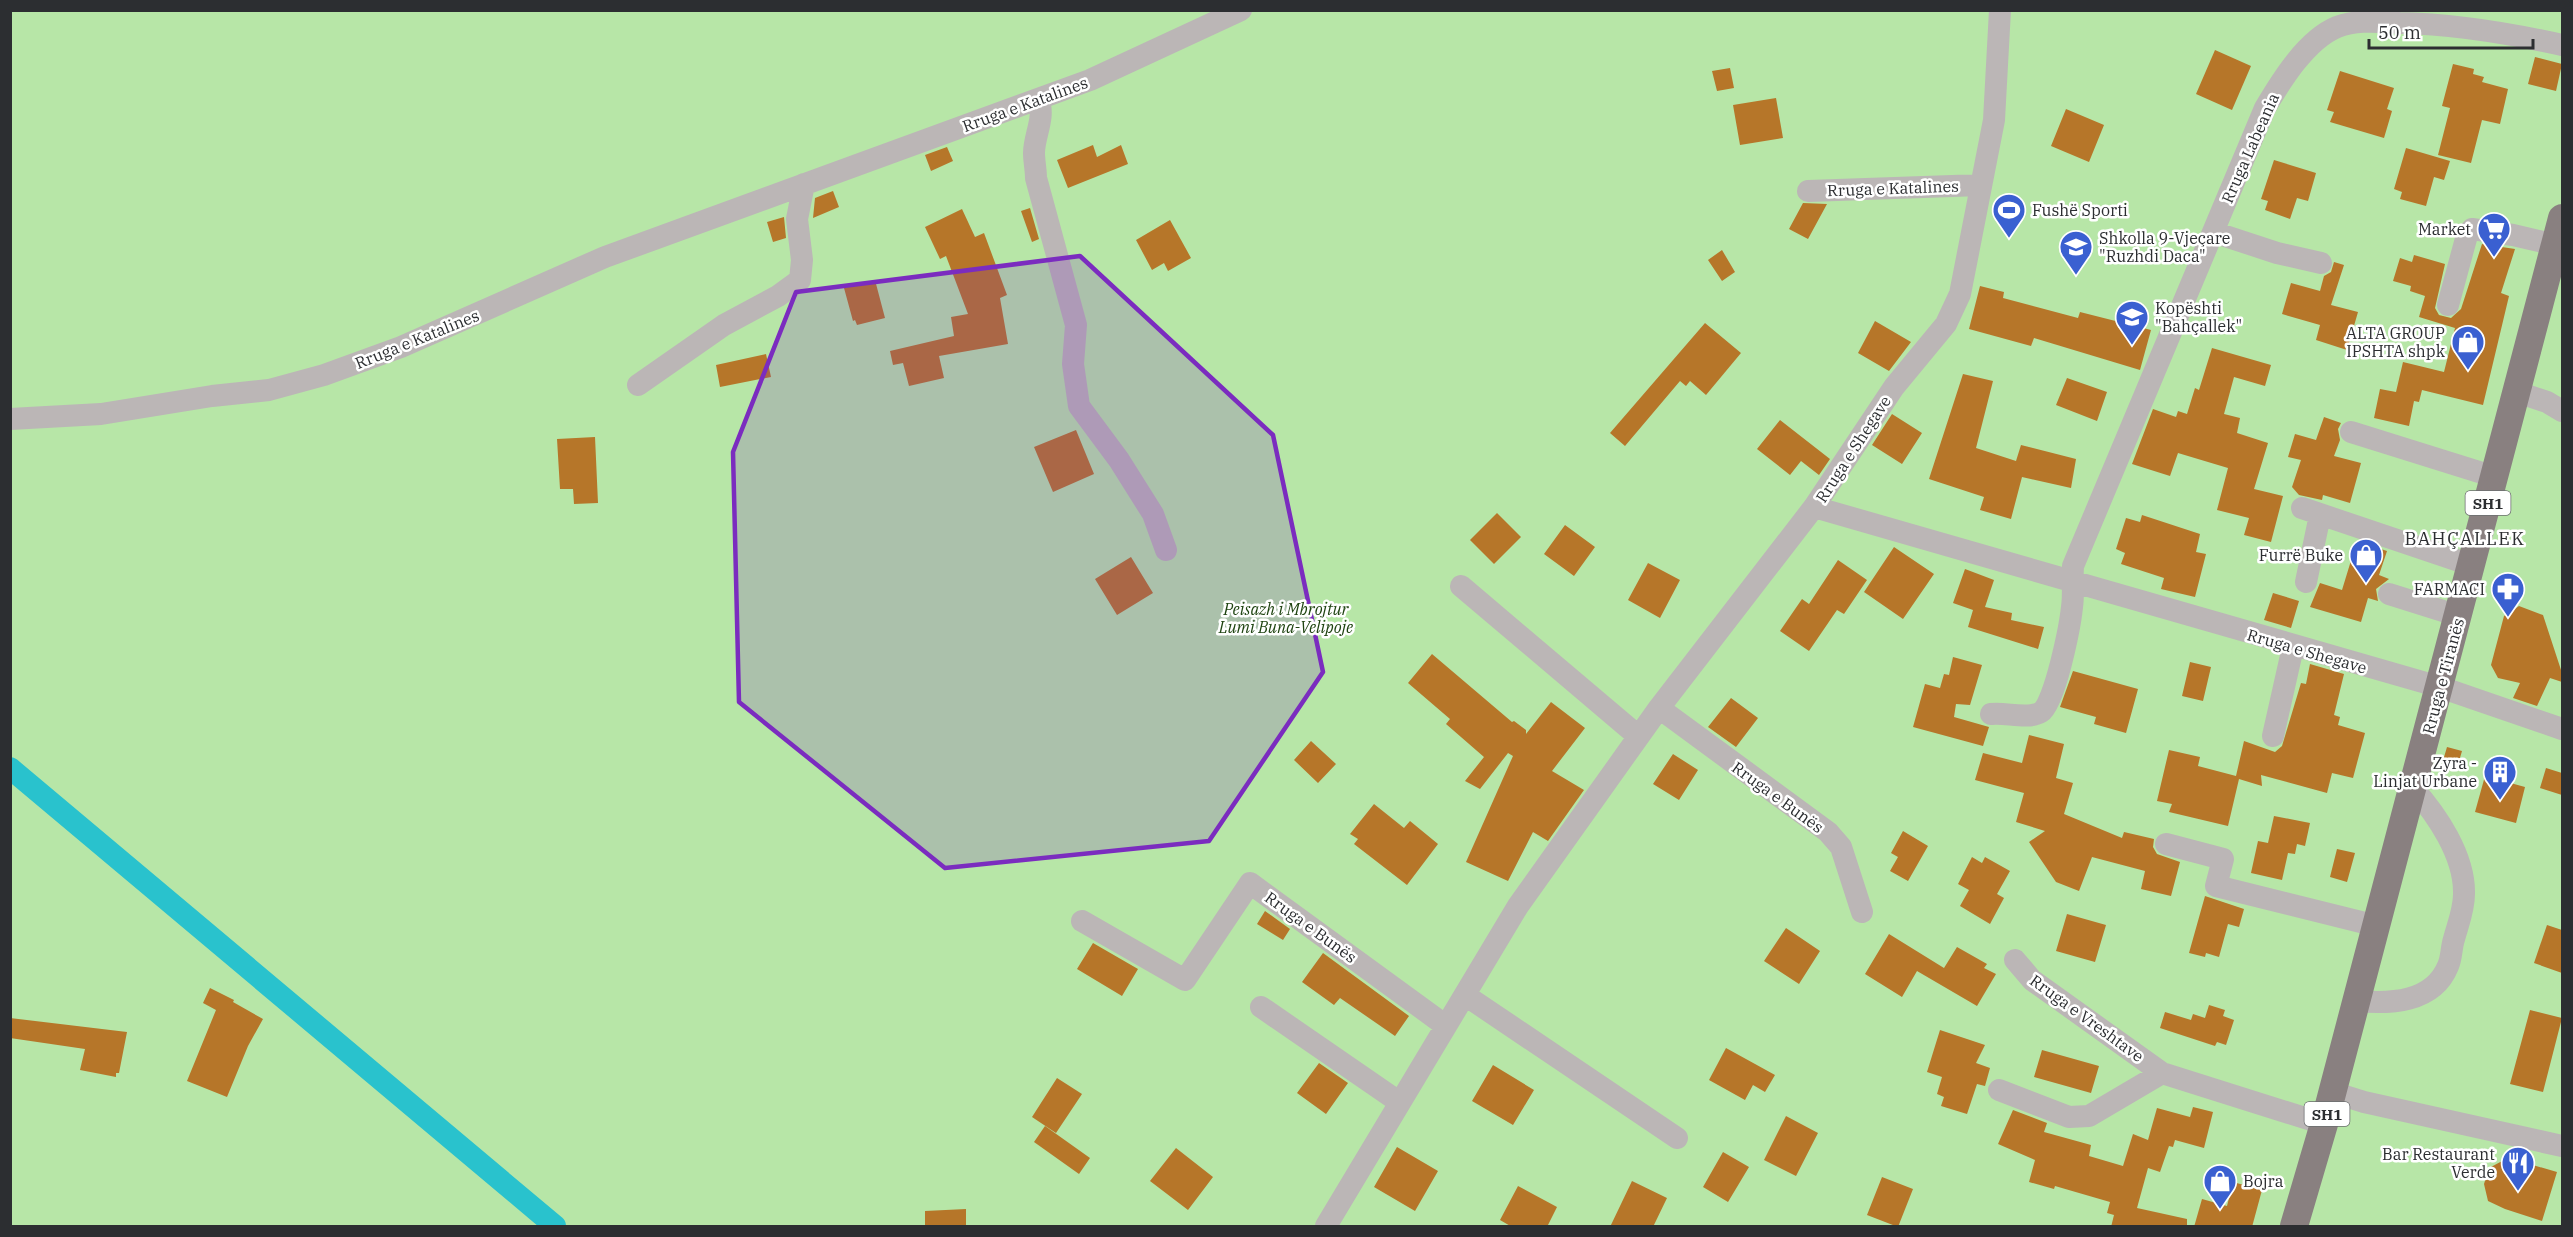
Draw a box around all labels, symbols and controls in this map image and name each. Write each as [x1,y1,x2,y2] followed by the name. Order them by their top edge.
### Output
[2369,12,2532,50] scale bar
[2378,21,2421,44] text: 50 m
[960,72,1090,136] street label: Rruga e Katalines
[2217,90,2283,206] street label: Rruga Labeania
[1827,176,1959,200] street label: Rruga e Katalines
[1991,192,2027,239] sports icon: Fushë Sporti
[2032,200,2128,220] place label: Fushë Sporti
[2476,211,2512,258] supermarket icon: Market
[2418,219,2471,239] place label: Market
[2099,228,2230,266] place label: Shkolla 9-Vjeçare "Ruzhdi Daca"
[2058,229,2094,276] school or university icon: Shkolla 9-Vjeçare "Ruzhdi Daca"
[2155,298,2242,336] place label: Kopështi "Bahçallek"
[2114,299,2150,346] school or university icon: Kopështi "Bahçallek"
[352,305,482,373] street label: Rruga e Katalines
[2346,323,2446,361] place label: ALTA GROUP IPSHTA shpk
[2450,324,2486,371] shop icon: ALTA GROUP IPSHTA shpk
[1811,392,1895,506] street label: Rruga e Shegave
[2466,491,2510,515] road number: SH1
[2404,527,2526,550] district label: BAHÇALLEK
[2348,537,2384,584] shop icon: Furrë Buke
[2259,545,2343,565] place label: Furrë Buke
[2490,571,2526,618] pharmacy icon: FARMACI
[2414,579,2485,599] place label: FARMACI
[1218,599,1353,637] park label: Peisazh i Mbrojtur Lumi Buna-Velipoje
[2418,616,2468,736] street label: Rruga e Tiranës
[2245,624,2369,678] street label: Rruga e Shegave
[2373,753,2477,791] place label: Zyra - Linjat Urbane
[2482,754,2518,801] building icon: Zyra - Linjat Urbane
[1728,757,1828,837] street label: Rruga e Bunës
[1261,887,1361,967] street label: Rruga e Bunës
[2026,970,2148,1066] street label: Rruga e Vreshtave
[2304,1102,2350,1126] road number: SH1
[2382,1144,2495,1182] place label: Bar Restaurant Verde
[2500,1145,2536,1192] restaurant icon: Bar Restaurant Verde
[2202,1163,2238,1210] shop icon: Bojra
[2243,1171,2284,1191] place label: Bojra

